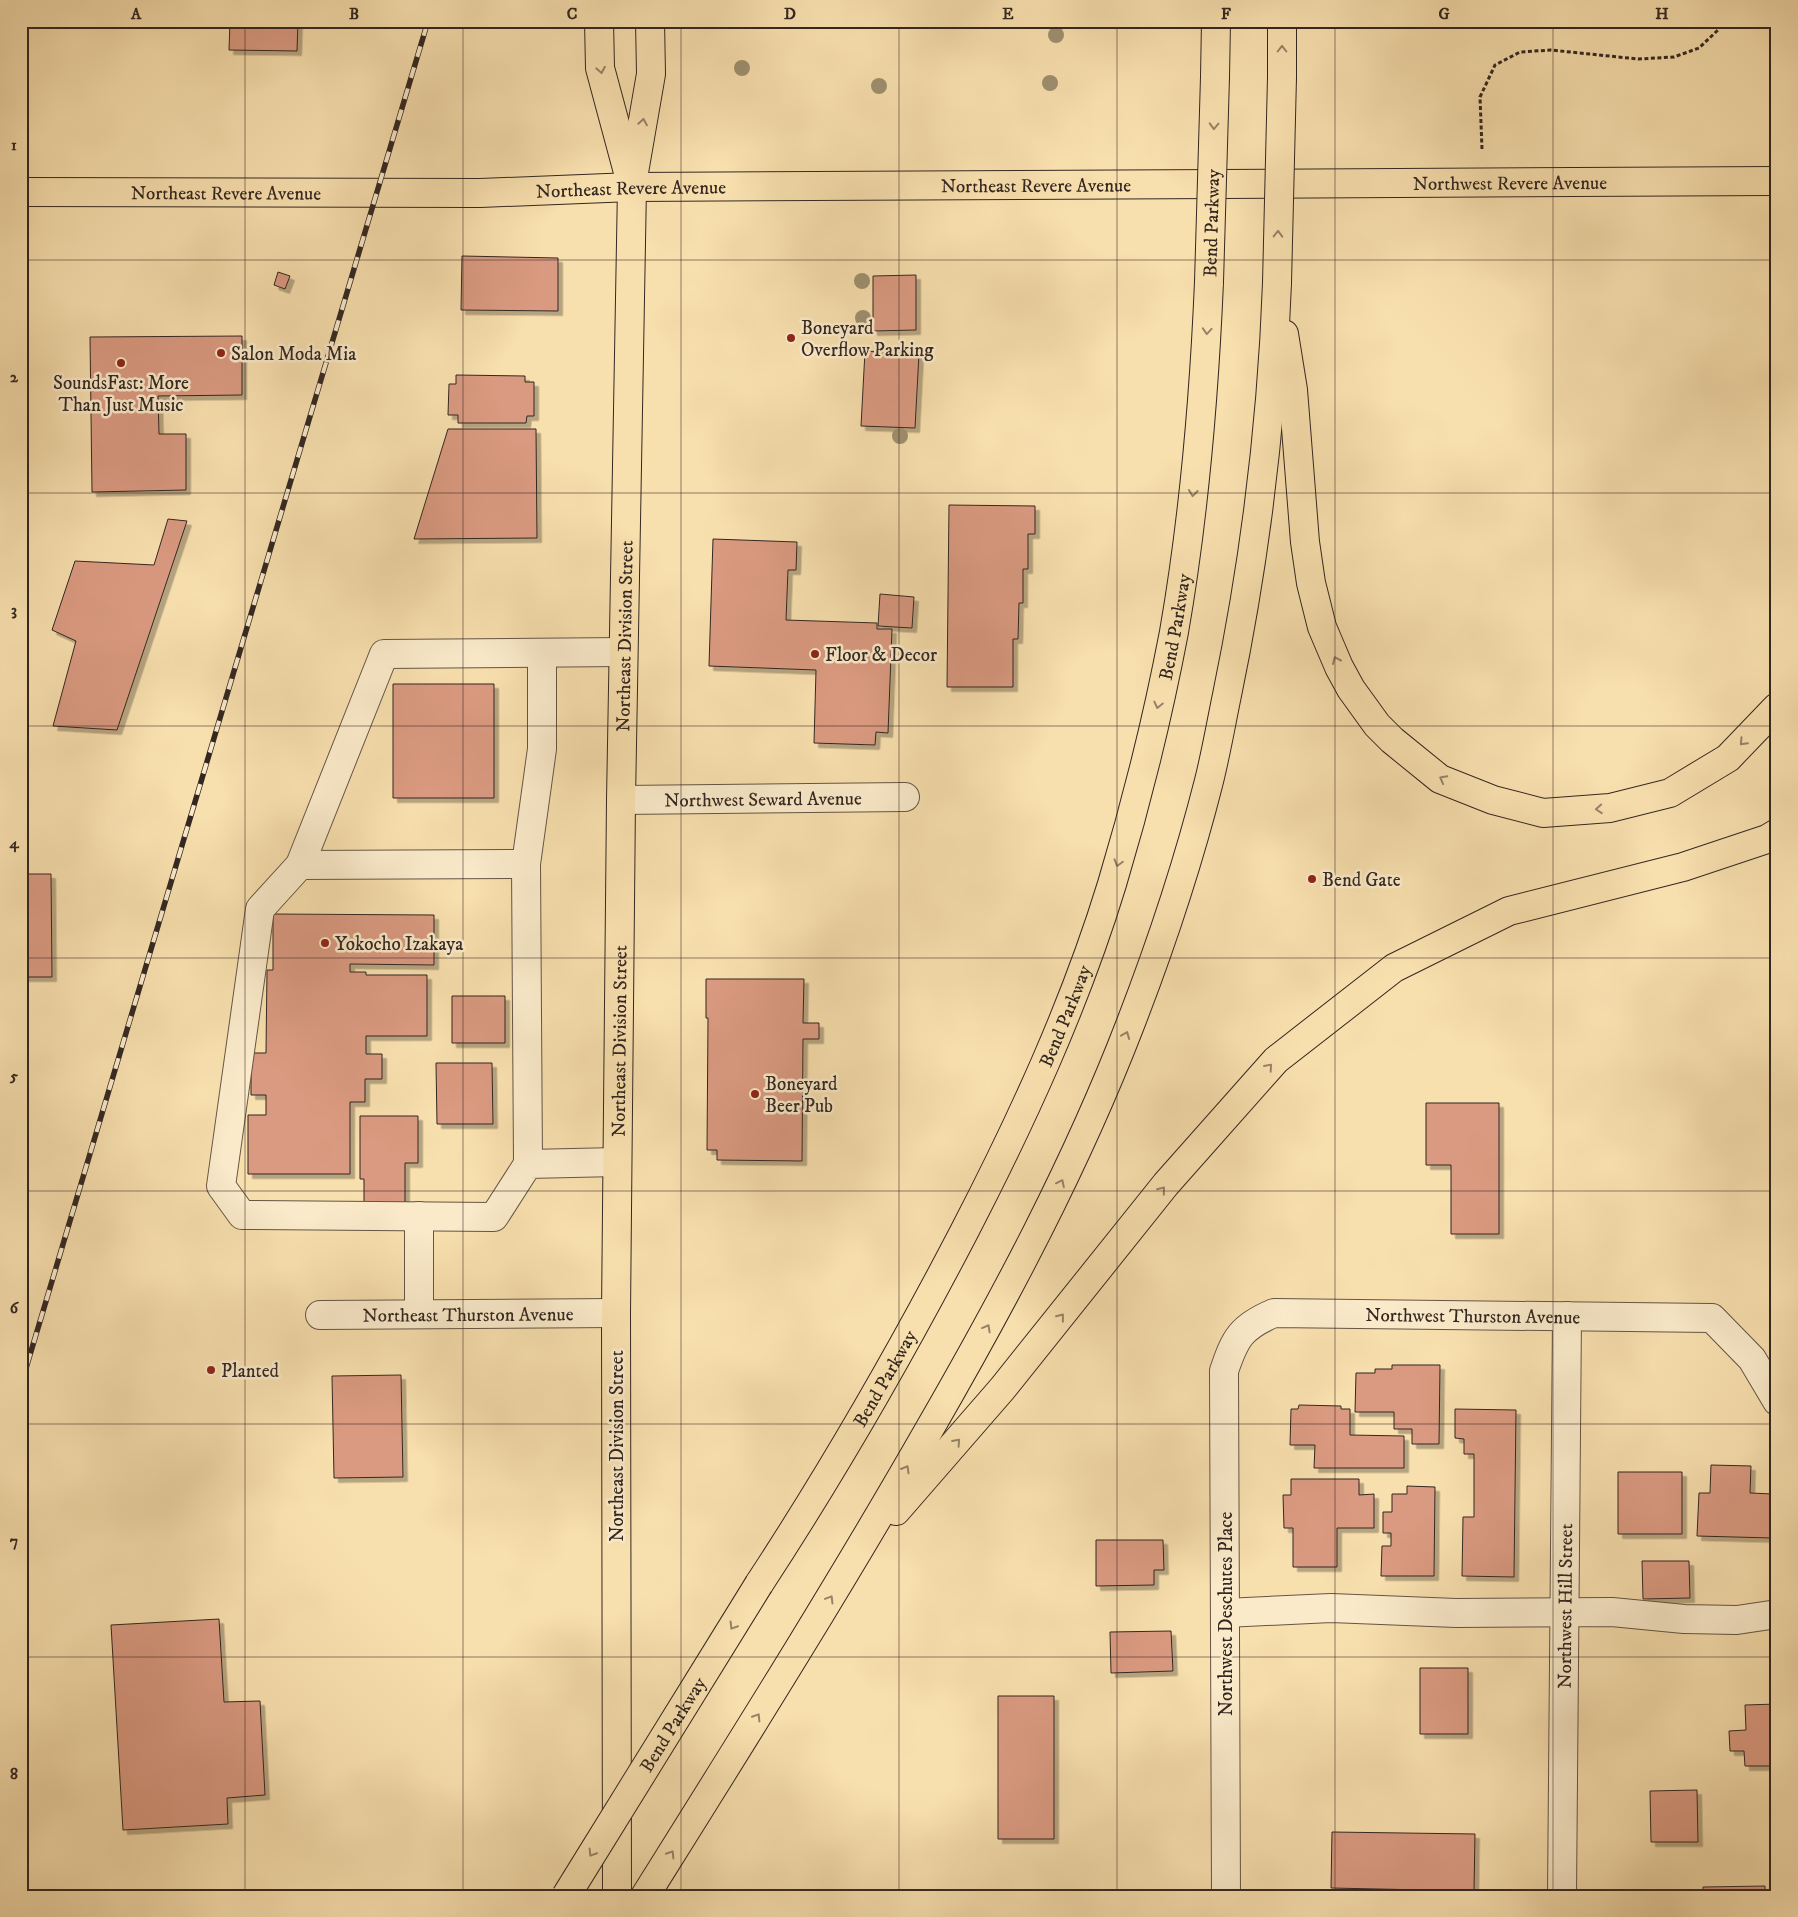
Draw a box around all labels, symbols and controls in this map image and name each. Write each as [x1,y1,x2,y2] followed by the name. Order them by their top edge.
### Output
[130,4,142,24] text: A
[349,4,359,24] text: B
[567,4,577,24] text: C
[784,4,796,24] text: D
[1002,4,1014,24] text: E
[1221,4,1231,24] text: F
[1438,4,1450,24] text: G
[1655,4,1669,24] text: H
[1277,45,1287,52] one-way arrow
[596,65,606,74] one-way arrow
[637,117,647,126] one-way arrow
[1208,122,1219,130] one-way arrow
[11,135,17,155] text: 1
[1199,168,1225,277] street label: Bend Parkway
[1413,172,1607,196] street label: Northwest Revere Avenue
[941,174,1131,198] street label: Northeast Revere Avenue
[535,177,726,204] street label: Northeast Revere Avenue
[131,182,321,206] street label: Northeast Revere Avenue
[1273,230,1283,238] one-way arrow
[801,317,934,362] place label: Boneyard Overflow Parking
[1201,327,1212,335] one-way arrow
[785,332,797,344] marker: Boneyard Overflow Parking
[231,343,356,366] place label: Salon Moda Mia
[215,347,227,359] marker: Salon Moda Mia
[115,357,127,369] marker: SoundsFast: More Than Just Music
[10,367,19,387] text: 2
[53,372,189,417] place label: SoundsFast: More Than Just Music
[1188,489,1199,497] one-way arrow
[612,540,639,732] street label: Northeast Division Street
[1155,571,1196,682] street label: Bend Parkway
[11,600,17,620] text: 3
[825,644,937,667] place label: Floor & Decor
[809,648,821,660] marker: Floor & Decor
[1331,656,1342,665] one-way arrow
[1153,701,1164,710] one-way arrow
[1740,736,1749,745] one-way arrow
[1439,775,1448,785] one-way arrow
[664,787,862,813] street label: Northwest Seward Avenue
[1595,803,1603,814] one-way arrow
[8,833,19,853] text: 4
[1114,858,1124,866] one-way arrow
[1322,869,1401,892] place label: Bend Gate
[1306,873,1318,885] marker: Bend Gate
[335,933,463,956] place label: Yokocho Izakaya
[319,937,331,949] marker: Yokocho Izakaya
[608,945,633,1137] street label: Northeast Division Street
[1035,961,1097,1071] street label: Bend Parkway
[1120,1031,1130,1040] one-way arrow
[1264,1064,1273,1073] one-way arrow
[9,1066,18,1086] text: 5
[765,1073,838,1118] place label: Boneyard Beer Pub
[749,1088,761,1100] marker: Boneyard Beer Pub
[1054,1179,1065,1188] one-way arrow
[1157,1186,1166,1195] one-way arrow
[10,1298,20,1318] text: 6
[362,1303,574,1328] street label: Northeast Thurston Avenue
[1365,1304,1581,1329] street label: Northwest Thurston Avenue
[1056,1314,1064,1323] one-way arrow
[980,1324,990,1333] one-way arrow
[849,1325,923,1432] street label: Bend Parkway
[606,1350,629,1542] street label: Northeast Division Street
[221,1360,280,1383] place label: Planted
[205,1364,217,1376] marker: Planted
[952,1438,961,1447] one-way arrow
[900,1466,910,1475] one-way arrow
[1215,1512,1238,1716] street label: Northwest Deschutes Place
[1554,1523,1578,1689] street label: Northwest Hill Street
[10,1531,18,1551] text: 7
[823,1595,833,1604] one-way arrow
[730,1620,740,1629] one-way arrow
[635,1672,712,1777] street label: Bend Parkway
[750,1713,760,1722] one-way arrow
[10,1764,18,1784] text: 8
[589,1848,599,1857] one-way arrow
[664,1851,674,1860] one-way arrow

